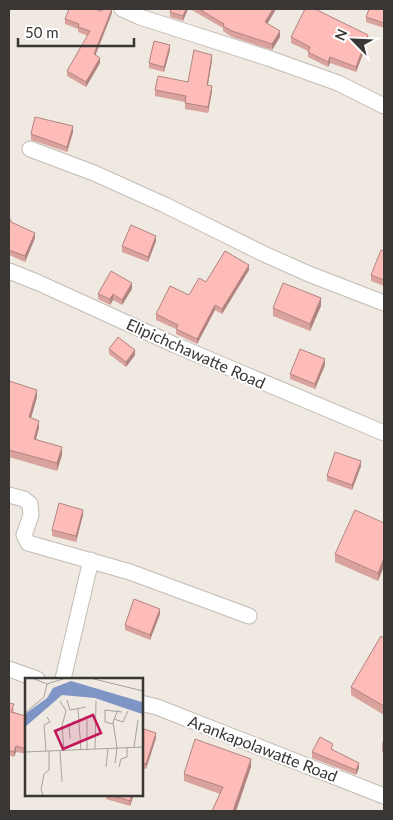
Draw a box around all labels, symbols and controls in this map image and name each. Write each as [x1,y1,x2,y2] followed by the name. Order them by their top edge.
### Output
[18,15,134,47] scale bar
[328,15,378,65] north arrow
[25,23,59,41] text: 50 m
[331,26,351,43] text: N
[124,314,268,392] street label: Elipichchawatte Road
[25,678,142,795] inset map
[186,711,340,785] street label: Arankapolawatte Road

